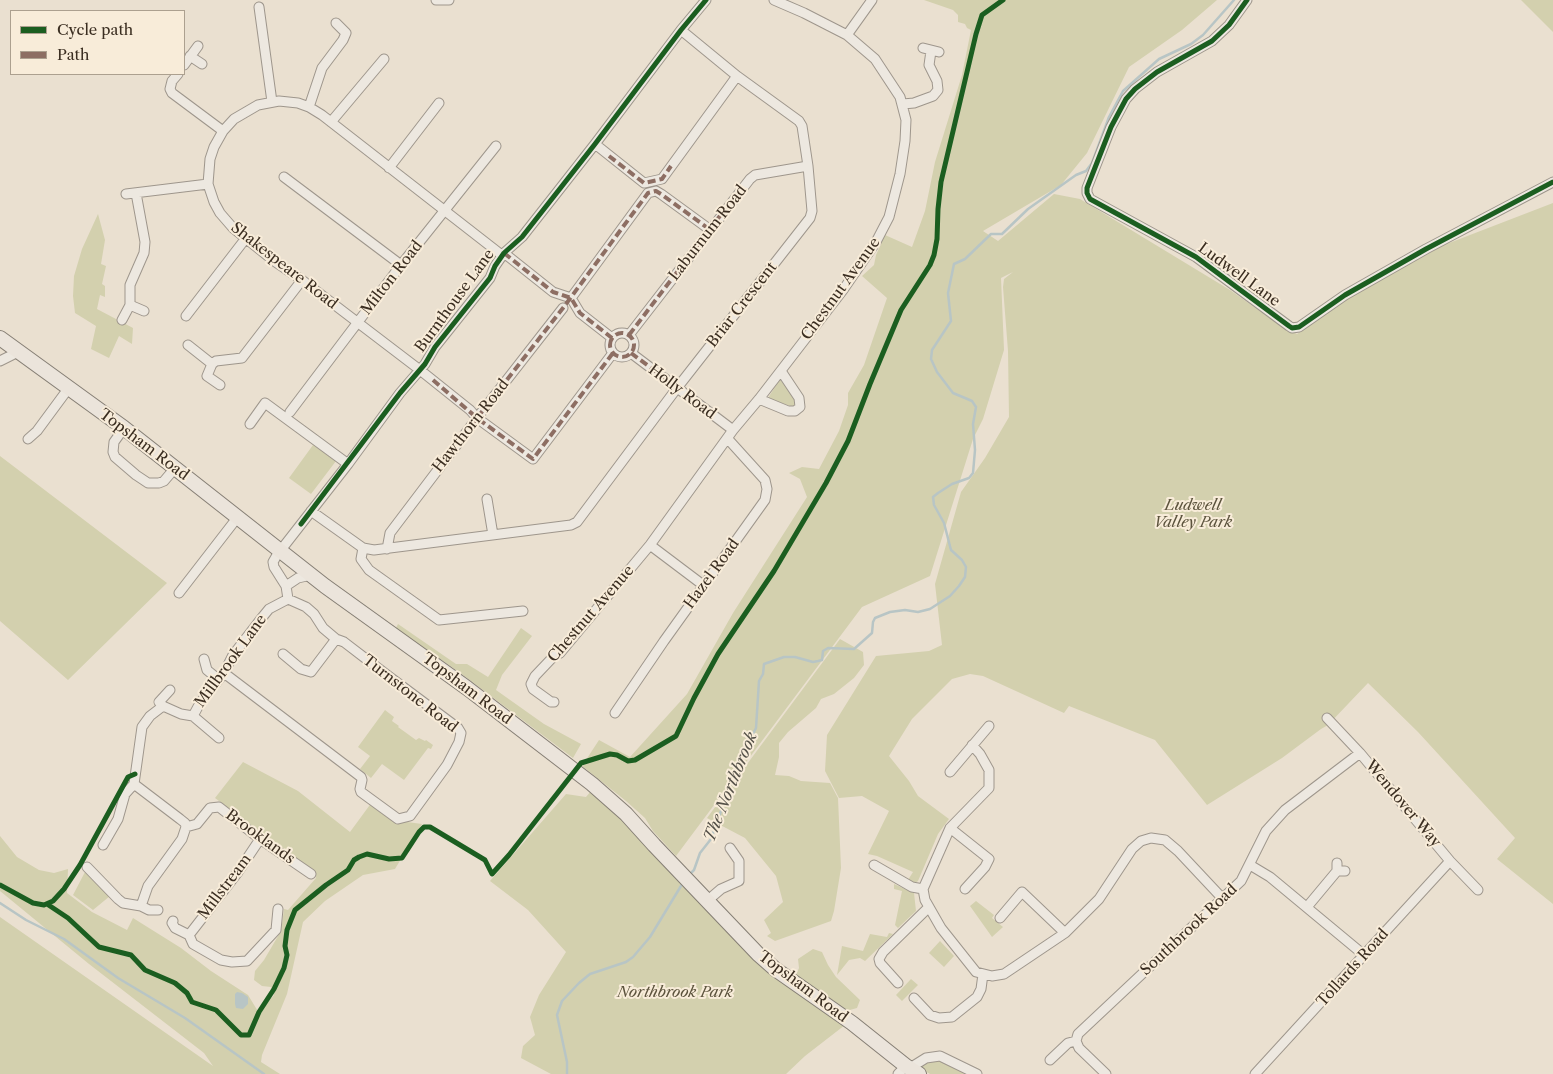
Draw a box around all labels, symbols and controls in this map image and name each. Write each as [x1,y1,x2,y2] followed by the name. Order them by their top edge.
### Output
[10,10,185,75] legend
[57,20,133,39] text: Cycle path
[57,45,89,64] text: Path
[665,182,751,284] street label: Laburnum Road
[227,219,341,313] street label: Shakespeare Road
[798,234,884,344] street label: Chestnut Avenue
[357,237,427,319] street label: Milton Road
[1195,239,1283,311] street label: Ludwell Lane
[412,246,498,356] street label: Burnthouse Lane
[703,259,781,351] street label: Briar Crescent
[645,361,719,423] street label: Holly Road
[429,376,513,476] street label: Hawthorn Road
[96,406,192,484] street label: Topsham Road
[1154,497,1232,532] park label: Ludwell Valley Park
[681,535,743,613] street label: Hazel Road
[544,562,638,666] street label: Chestnut Avenue
[191,611,271,711] street label: Millbrook Lane
[419,650,515,728] street label: Topsham Road
[359,651,461,737] street label: Turnstone Road
[700,729,762,845] water label: The Northbrook
[1361,757,1445,851] street label: Wendover Way
[222,806,298,868] street label: Brooklands
[195,851,255,923] street label: Millstream
[1137,881,1241,979] street label: Southbrook Road
[1313,925,1393,1011] street label: Tollards Road
[755,948,851,1026] street label: Topsham Road
[617,984,733,1002] park label: Northbrook Park

